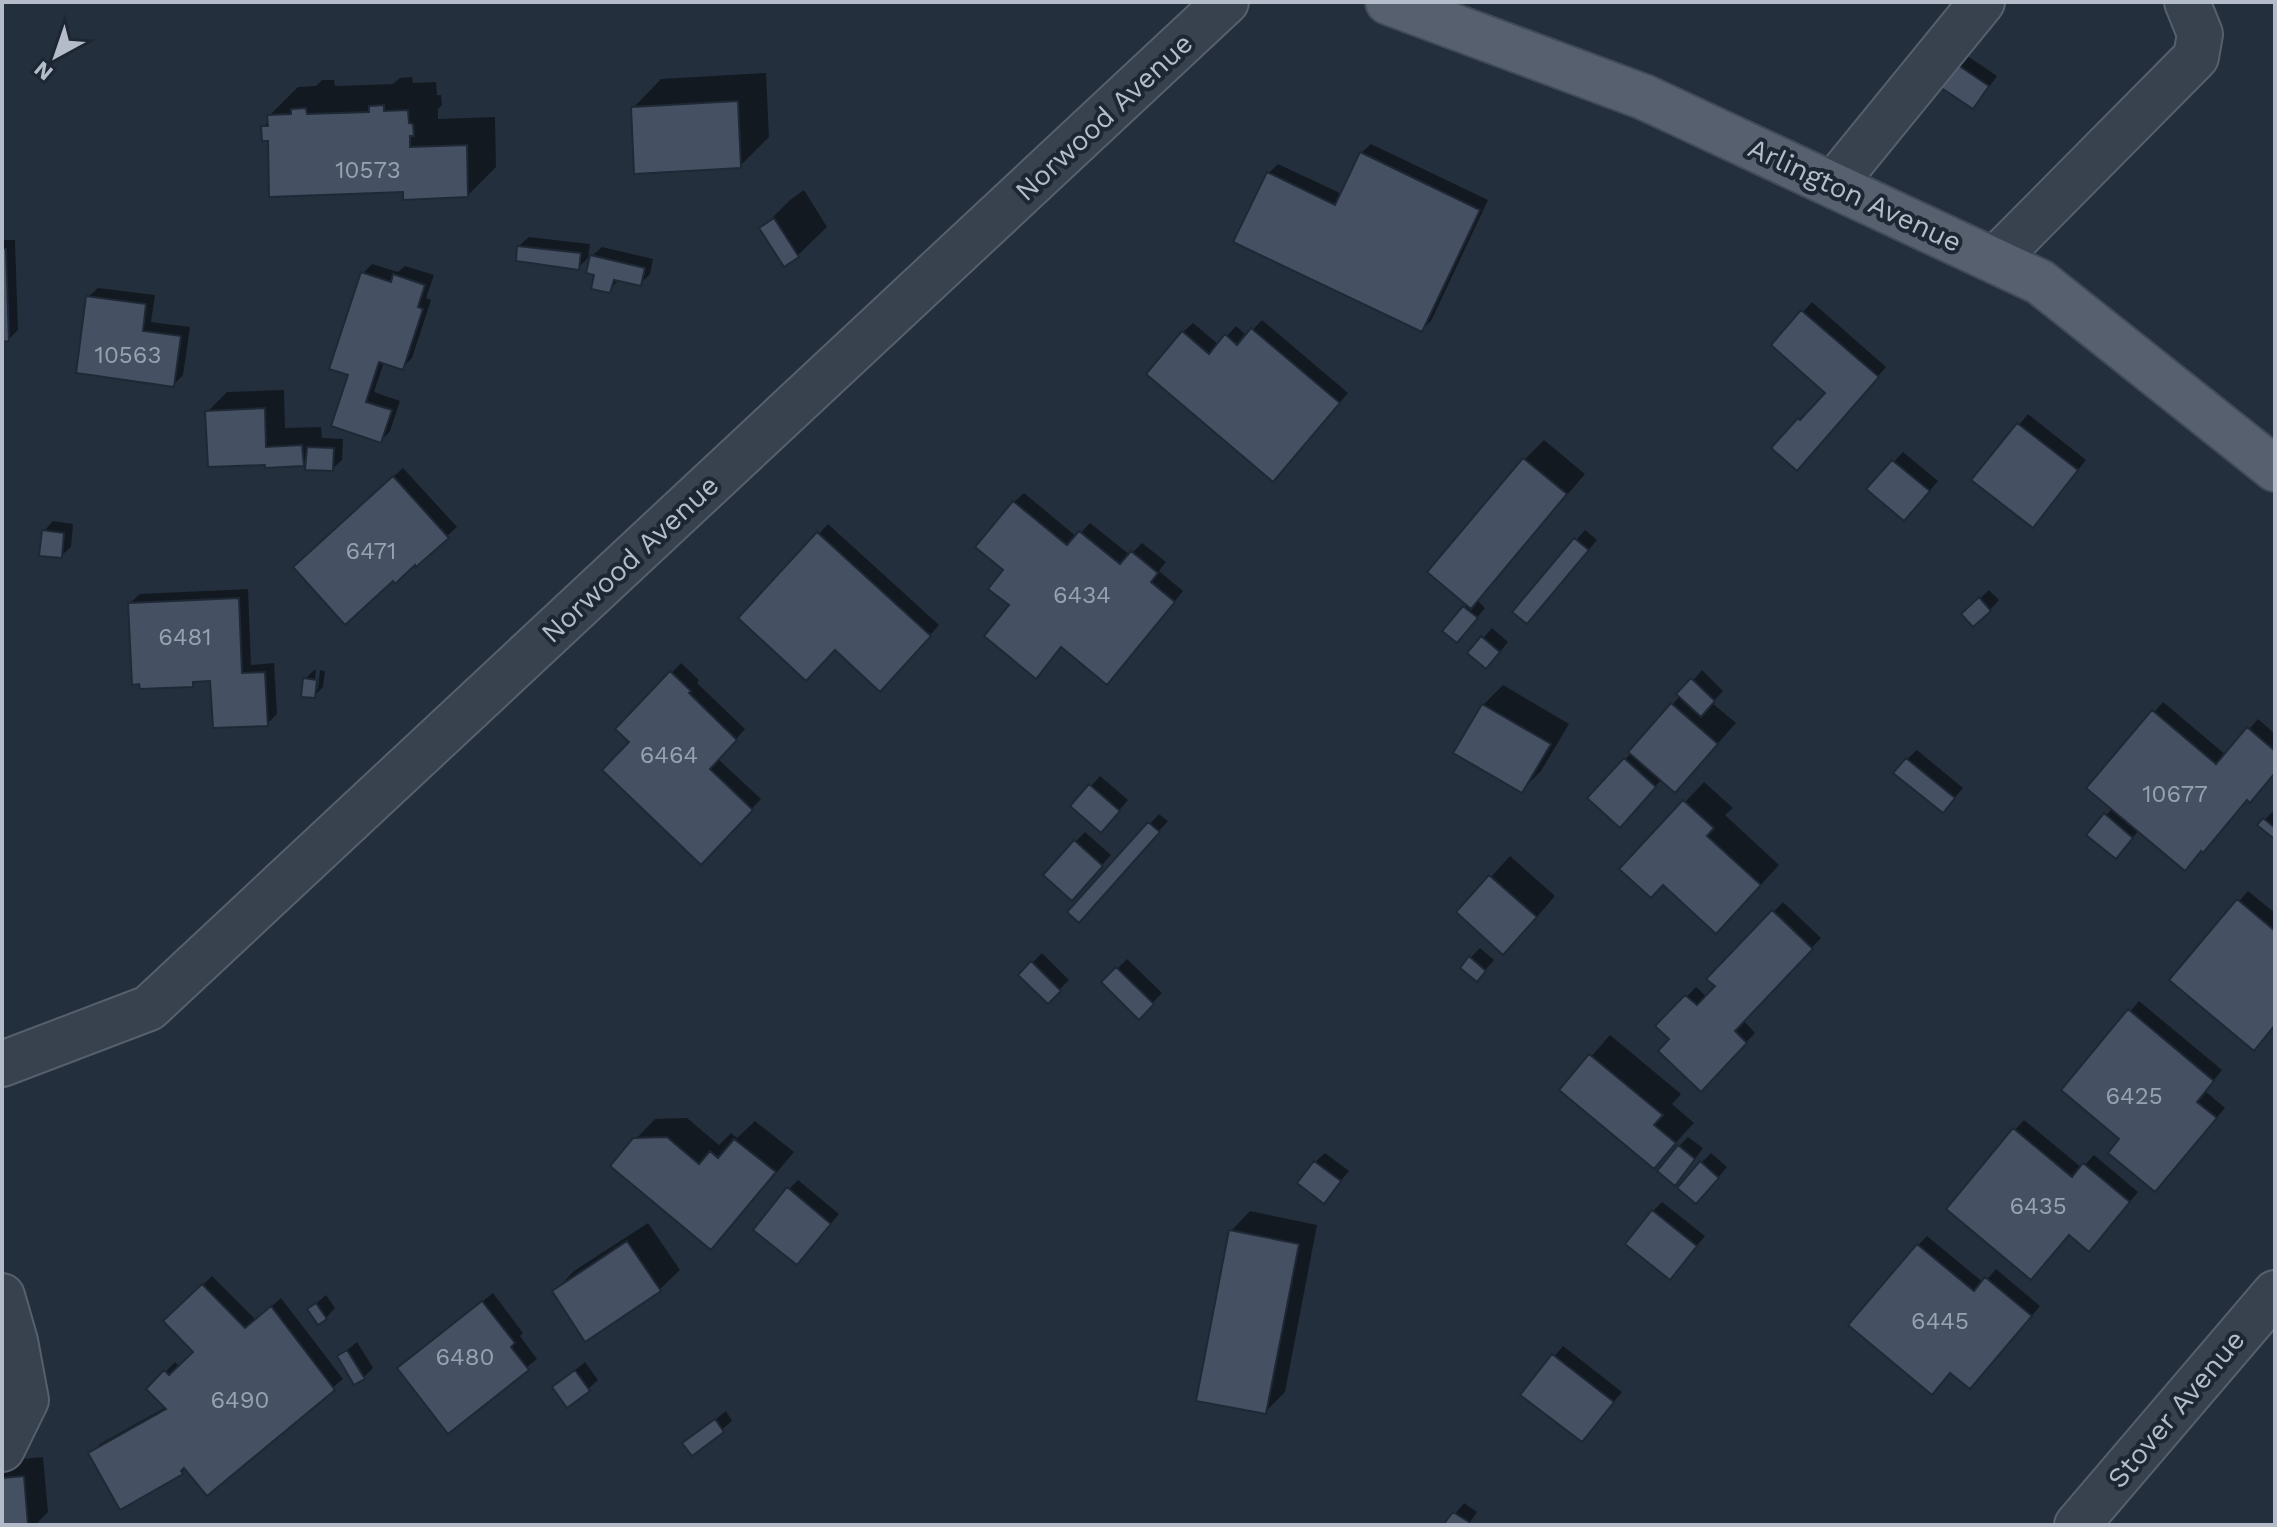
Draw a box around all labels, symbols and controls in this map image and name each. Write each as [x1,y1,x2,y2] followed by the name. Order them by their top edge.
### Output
[16,16,96,96] north arrow
[1009,26,1199,208] street label: Norwood Avenue
[29,56,58,86] text: N
[1743,131,1967,259] street label: Arlington Avenue
[335,156,401,184] house number: 10573
[95,341,161,369] house number: 10563
[535,468,725,650] street label: Norwood Avenue
[346,537,396,565] house number: 6471
[1053,581,1111,609] house number: 6434
[158,623,212,651] house number: 6481
[640,741,698,769] house number: 6464
[2142,780,2208,808] house number: 10677
[2105,1082,2163,1110] house number: 6425
[2009,1192,2067,1220] house number: 6435
[1911,1307,1969,1335] house number: 6445
[2101,1324,2251,1494] street label: Stover Avenue
[436,1343,494,1371] house number: 6480
[211,1386,270,1414] house number: 6490

